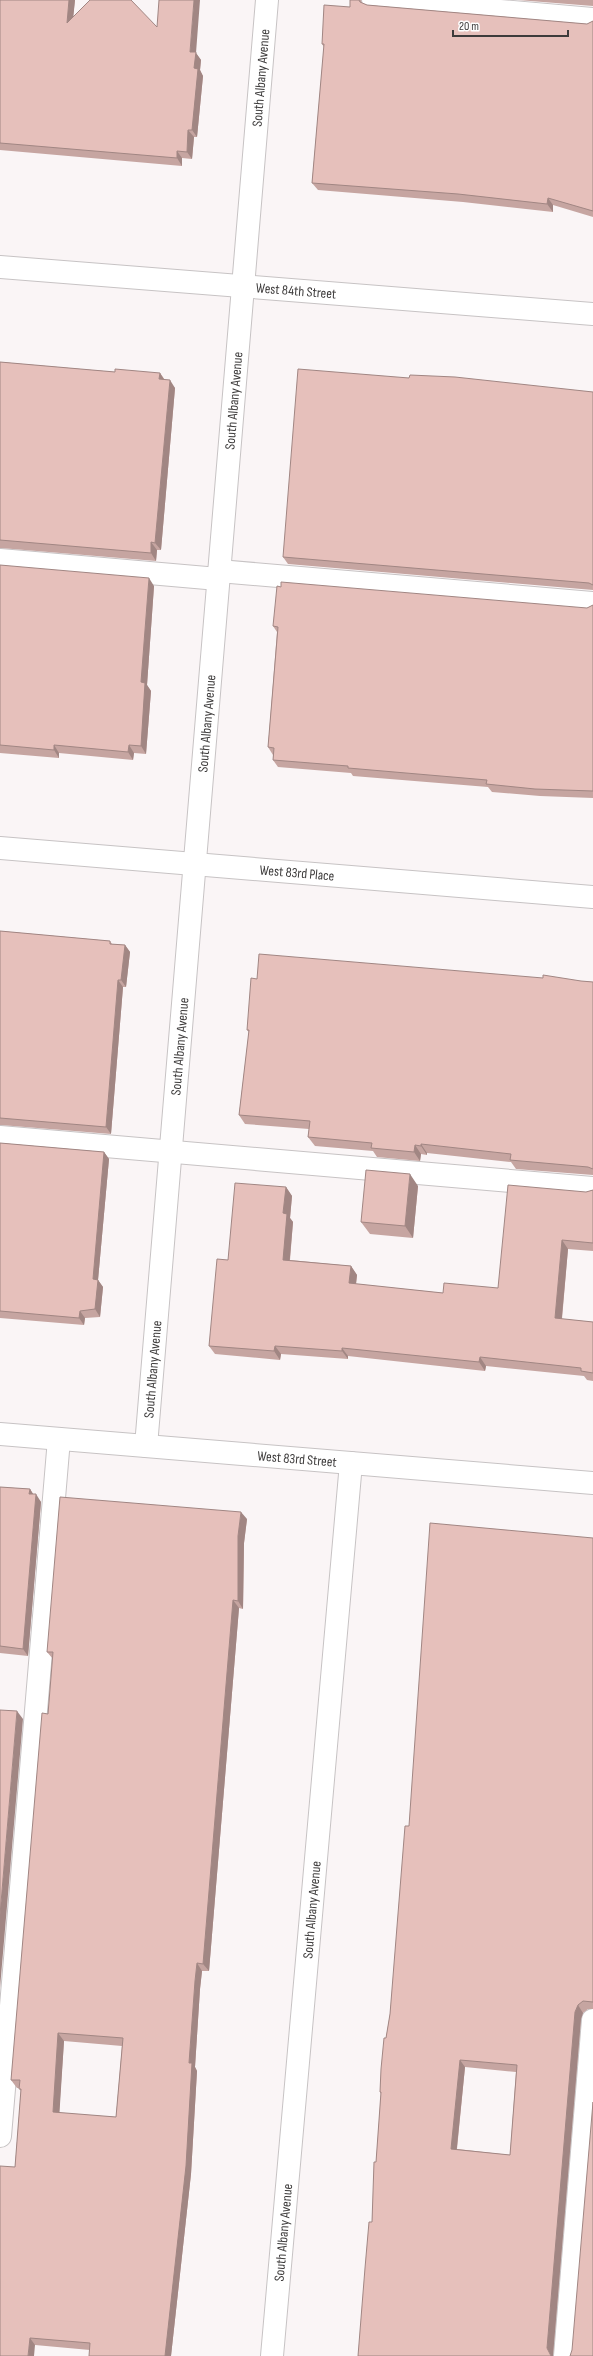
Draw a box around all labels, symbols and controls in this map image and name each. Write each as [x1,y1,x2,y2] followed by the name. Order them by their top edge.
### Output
[453,12,568,38] scale bar
[459,19,479,34] text: 20 m
[248,28,274,127] street label: South Albany Avenue
[255,279,337,303] street label: West 84th Street
[221,351,247,450] street label: South Albany Avenue
[194,674,220,773] street label: South Albany Avenue
[259,861,335,885] street label: West 83rd Place
[167,997,192,1096] street label: South Albany Avenue
[140,1320,165,1419] street label: South Albany Avenue
[257,1447,337,1471] street label: West 83rd Street
[299,1860,325,1959] street label: South Albany Avenue
[271,2183,296,2282] street label: South Albany Avenue

